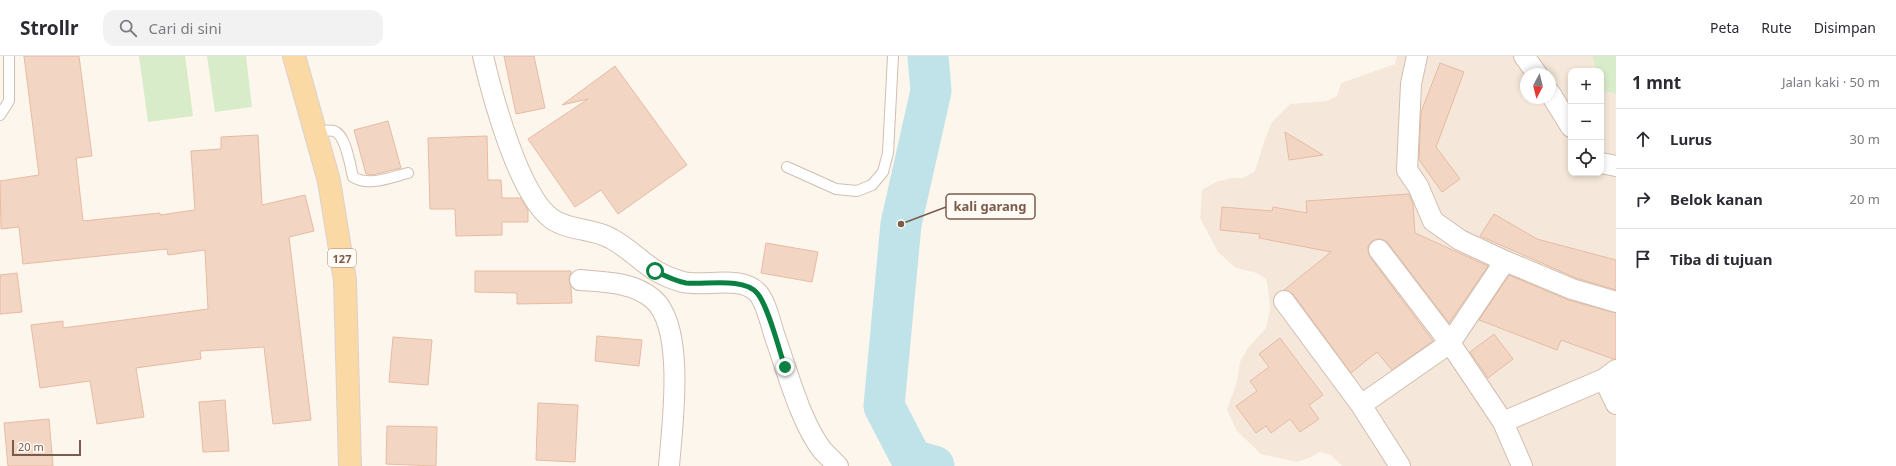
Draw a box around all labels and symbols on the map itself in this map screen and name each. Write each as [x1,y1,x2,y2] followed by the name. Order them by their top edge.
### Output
[1520,68,1556,104] north arrow
[946,194,1035,219] callout: kali garang
[954,197,1027,215] text: kali garang
[328,249,356,267] road number: 127
[646,262,664,280] route start
[776,358,794,376] route end
[12,438,81,457] scale bar

